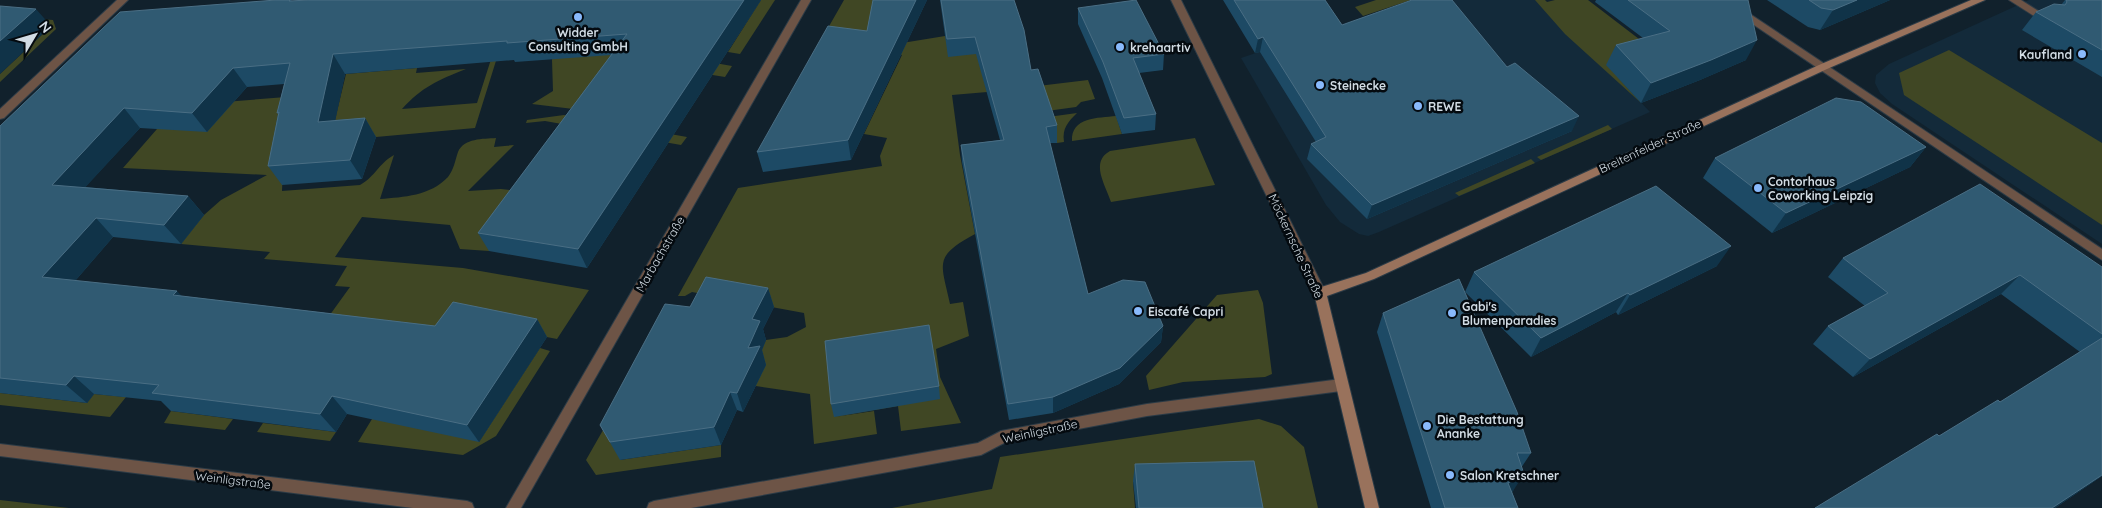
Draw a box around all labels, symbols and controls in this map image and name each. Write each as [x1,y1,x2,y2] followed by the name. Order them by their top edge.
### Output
[10,10,60,60] north arrow
[572,11,584,23] marker: Widder Consulting GmbH
[35,17,56,37] text: N
[528,25,628,54] place label: Widder Consulting GmbH
[1130,40,1191,55] place label: krehaartiv
[1114,41,1126,53] marker: krehaartiv
[2019,47,2072,62] place label: Kaufland
[2076,48,2088,60] marker: Kaufland
[1330,78,1386,93] place label: Steinecke
[1314,79,1326,91] marker: Steinecke
[1428,99,1461,114] place label: REWE
[1412,100,1424,112] marker: REWE
[1596,116,1704,176] street label: Breitenfelder Straße
[1768,174,1873,203] place label: Contorhaus Coworking Leipzig
[1752,182,1764,194] marker: Contorhaus Coworking Leipzig
[1265,192,1327,301] street label: Möckernsche Straße
[632,213,688,295] street label: Marbachstraße
[1462,299,1556,328] place label: Gabi's Blumenparadies
[1148,304,1223,319] place label: Eiscafé Capri
[1132,305,1144,317] marker: Eiscafé Capri
[1446,307,1458,319] marker: Gabi's Blumenparadies
[1437,412,1524,441] place label: Die Bestattung Ananke
[1001,416,1079,446] street label: Weinligstraße
[1421,420,1433,432] marker: Die Bestattung Ananke
[194,468,272,492] street label: Weinligstraße
[1460,468,1559,483] place label: Salon Kretschner
[1444,469,1456,481] marker: Salon Kretschner

